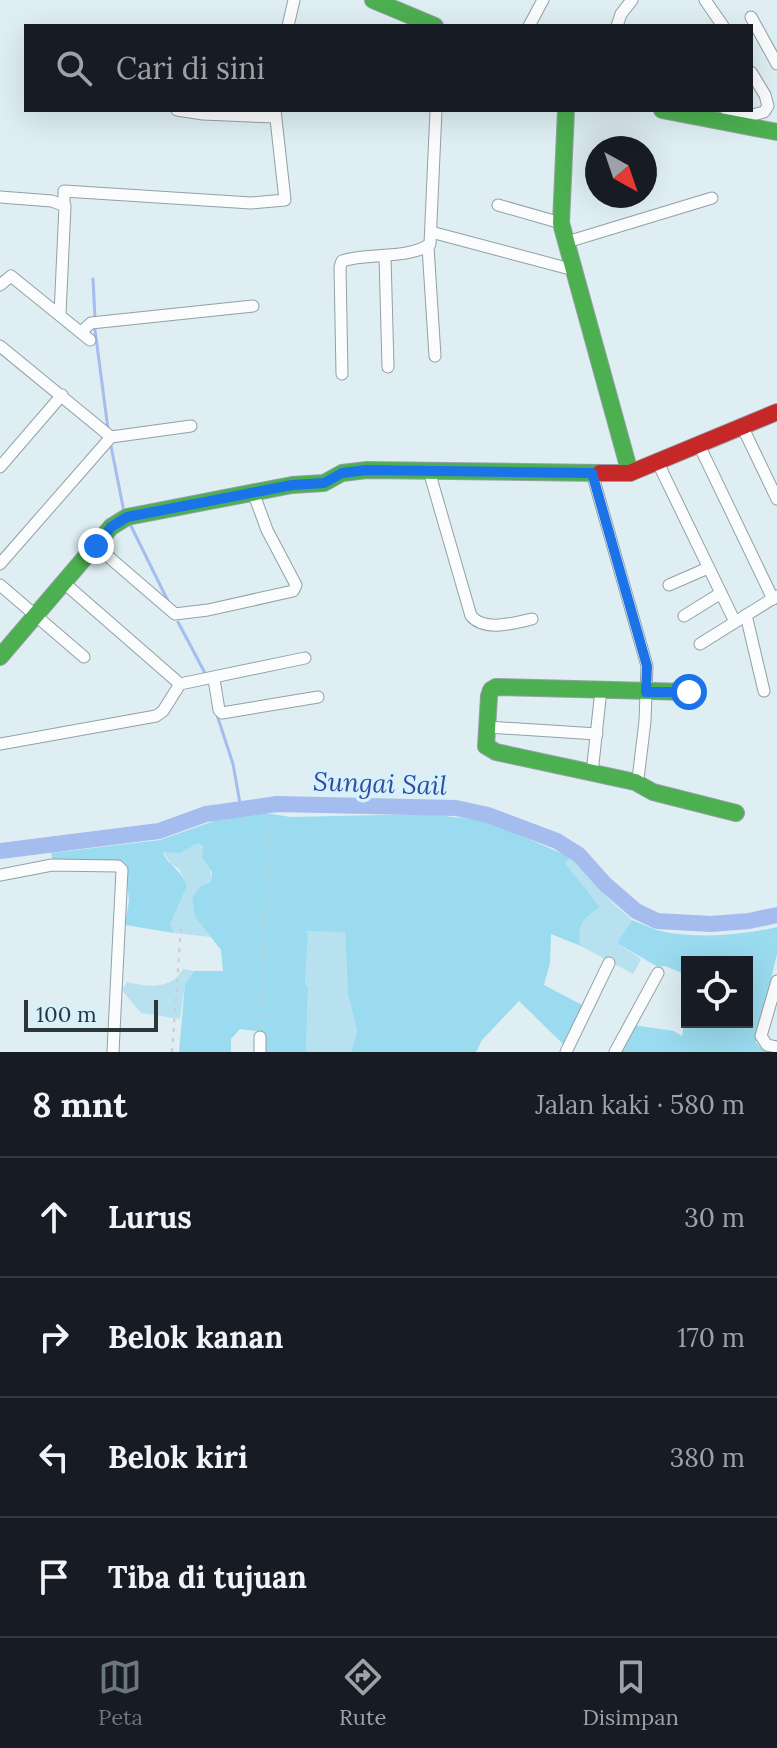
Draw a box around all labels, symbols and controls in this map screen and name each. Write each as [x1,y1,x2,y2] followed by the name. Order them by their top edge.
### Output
[24,24,753,112] search box
[52,46,96,90] icon: search
[116,49,265,87] text: Cari di sini
[585,136,657,208] north arrow
[78,528,114,564] route end
[671,674,707,710] route start
[313,764,448,802] water label: Sungai Sail
[681,956,753,1028] map controls
[681,956,753,1028] button: locate
[24,996,158,1032] scale bar
[36,1000,97,1028] text: 100 m
[32,1083,127,1126] text: 8 mnt
[535,1088,745,1121] text: Jalan kaki · 580 m
[32,1195,76,1239] icon: ahead
[108,1198,192,1236] text: Lurus
[684,1201,745,1234] text: 30 m
[32,1315,76,1359] icon: right
[108,1318,283,1356] text: Belok kanan
[677,1321,745,1354] text: 170 m
[32,1435,76,1479] icon: left
[108,1438,248,1476] text: Belok kiri
[670,1441,745,1474] text: 380 m
[32,1555,76,1599] icon: arrive
[108,1558,307,1596] text: Tiba di tujuan
[98,1655,143,1731] tab: Peta
[339,1655,386,1731] tab: Rute
[582,1655,679,1731] tab: Disimpan

